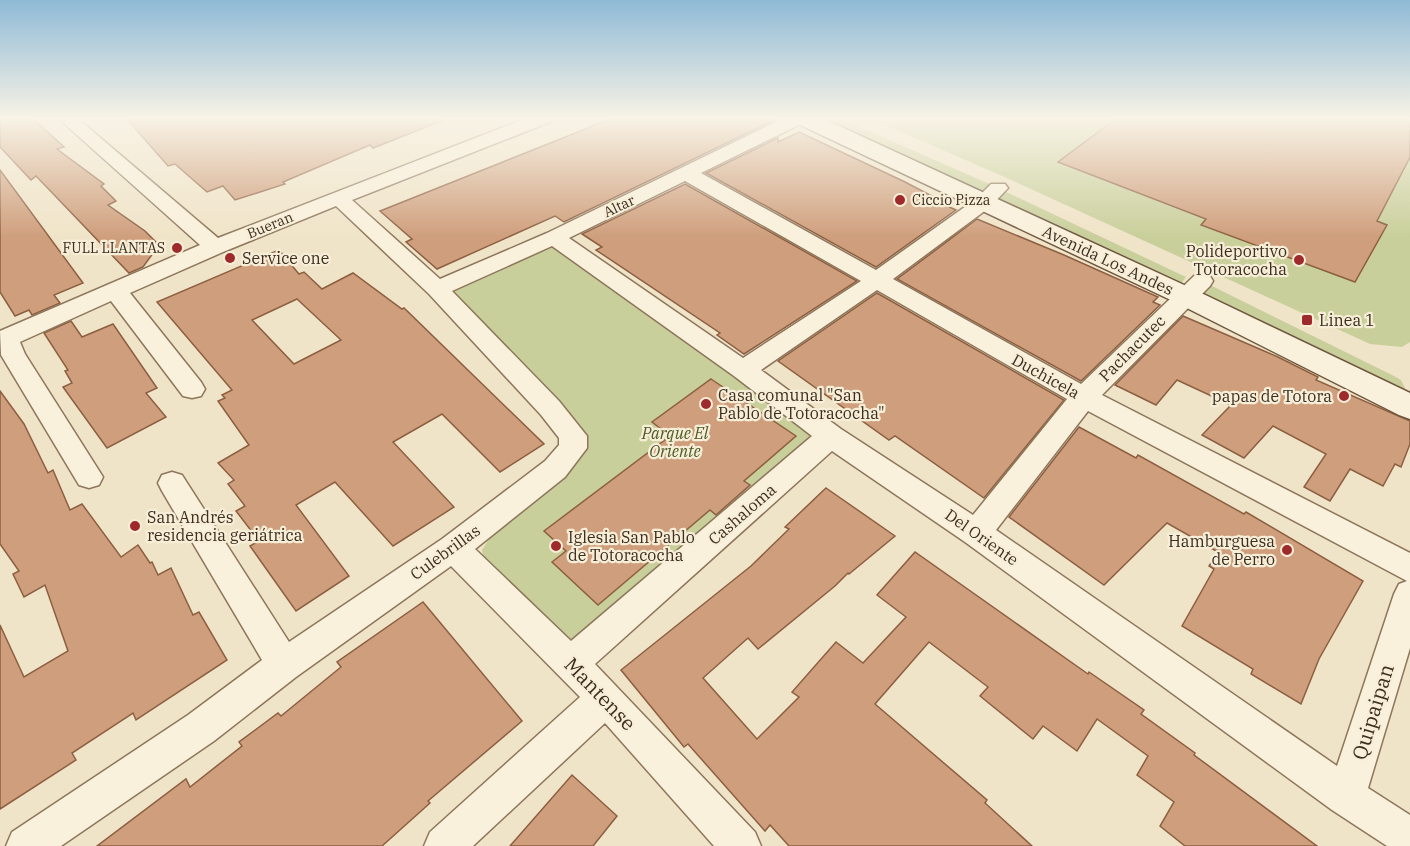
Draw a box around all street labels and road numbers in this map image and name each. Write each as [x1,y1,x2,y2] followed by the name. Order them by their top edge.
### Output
[600,191,638,221] street label: Altar
[244,208,296,242] street label: Bueran
[1039,221,1177,299] street label: Avenida Los Andes
[1094,310,1170,386] street label: Pachacutec
[1008,349,1084,403] street label: Duchicela
[704,479,780,549] street label: Cashaloma
[941,504,1023,570] street label: Del Oriente
[406,520,484,584] street label: Culebrillas
[559,651,642,736] street label: Mantense
[1345,660,1400,763] street label: Quipaipan

